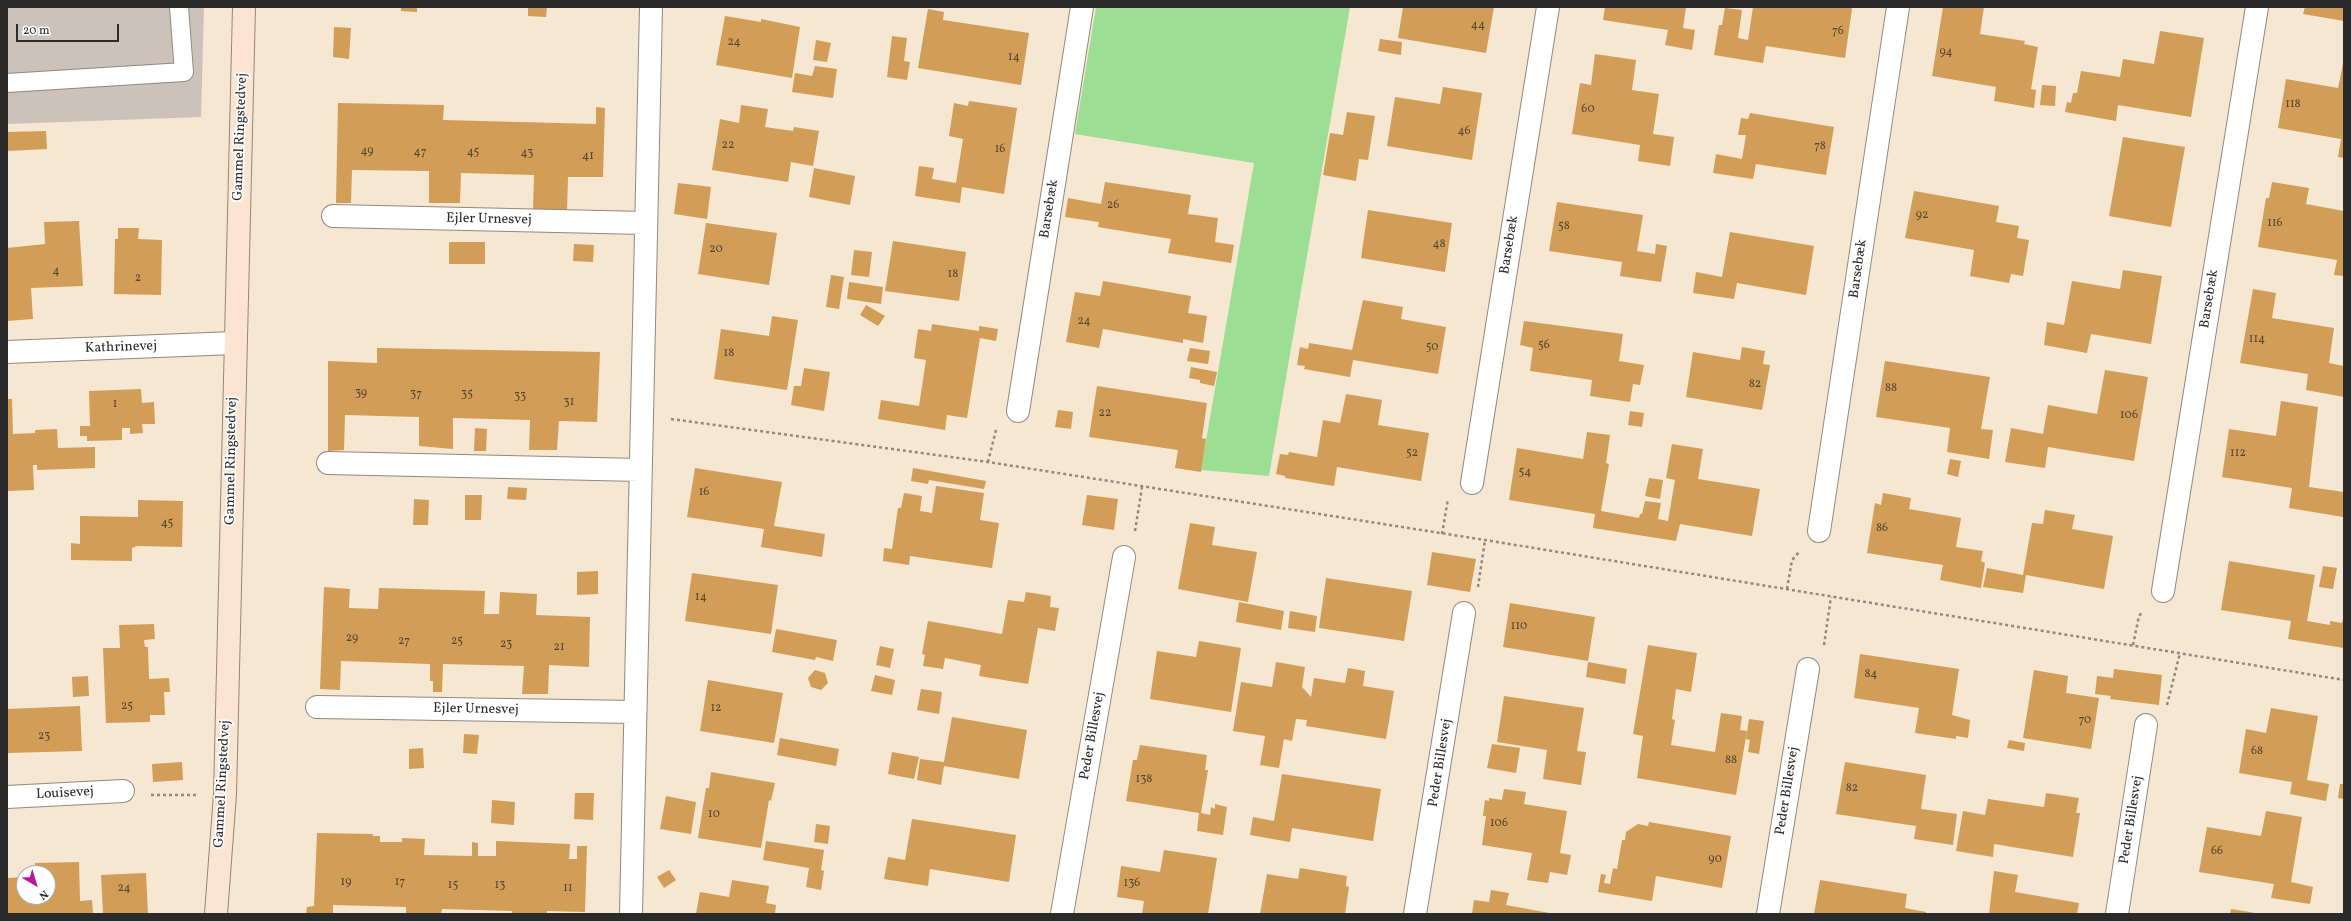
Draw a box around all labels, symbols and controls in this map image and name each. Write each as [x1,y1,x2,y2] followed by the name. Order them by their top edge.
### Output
[18,16,121,42] scale bar
[1471,19,1485,33] house number: 44
[23,23,50,39] text: 20 m
[1832,25,1844,39] house number: 76
[727,36,741,50] house number: 24
[1939,46,1953,60] house number: 94
[1008,51,1020,65] house number: 14
[230,73,252,201] street label: Gammel Ringstedvej
[2285,98,2301,112] house number: 118
[1581,103,1595,117] house number: 60
[1457,125,1471,139] house number: 46
[722,139,734,153] house number: 22
[1814,140,1826,154] house number: 78
[995,143,1005,157] house number: 16
[360,145,374,159] house number: 49
[414,146,426,160] house number: 47
[467,146,479,160] house number: 45
[521,147,533,161] house number: 43
[582,150,594,164] house number: 41
[1037,178,1063,240] street label: Barsebæk
[1107,199,1119,213] house number: 26
[1916,209,1928,223] house number: 92
[446,211,532,229] street label: Ejler Urnesvej
[1497,214,1523,276] street label: Barsebæk
[2267,217,2283,231] house number: 116
[1558,220,1570,234] house number: 58
[1432,238,1446,252] house number: 48
[1847,238,1871,300] street label: Barsebæk
[709,243,723,257] house number: 20
[52,265,60,279] house number: 4
[948,268,958,282] house number: 18
[2197,268,2223,330] street label: Barsebæk
[135,272,141,286] house number: 2
[1077,315,1091,329] house number: 24
[2249,333,2265,347] house number: 114
[85,338,157,358] street label: Kathrinevej
[1538,339,1550,353] house number: 56
[1426,341,1438,355] house number: 50
[724,347,734,361] house number: 18
[1749,378,1761,392] house number: 82
[1885,382,1897,396] house number: 88
[355,387,367,401] house number: 39
[410,388,422,402] house number: 37
[461,388,473,402] house number: 35
[514,390,526,404] house number: 33
[564,396,574,410] house number: 31
[222,397,242,525] street label: Gammel Ringstedvej
[113,398,117,412] house number: 1
[1099,407,1111,421] house number: 22
[2120,409,2138,423] house number: 106
[1406,447,1418,461] house number: 52
[2230,447,2246,461] house number: 112
[1519,466,1531,480] house number: 54
[699,486,709,500] house number: 16
[161,517,173,531] house number: 45
[1876,522,1888,536] house number: 86
[695,591,707,605] house number: 14
[1511,620,1527,634] house number: 110
[346,632,358,646] house number: 29
[398,635,410,649] house number: 27
[451,635,463,649] house number: 25
[500,638,512,652] house number: 23
[553,641,565,655] house number: 21
[1865,668,1877,682] house number: 84
[1077,691,1109,781] street label: Peder Billesvej
[121,700,133,714] house number: 25
[433,701,519,719] street label: Ejler Urnesvej
[710,702,722,716] house number: 12
[2079,714,2091,728] house number: 70
[1426,718,1456,808] street label: Peder Billesvej
[211,720,235,848] street label: Gammel Ringstedvej
[38,730,50,744] house number: 23
[2251,745,2263,759] house number: 68
[1773,746,1803,836] street label: Peder Billesvej
[1725,754,1737,768] house number: 88
[1136,773,1152,787] house number: 138
[2117,775,2147,865] street label: Peder Billesvej
[1846,782,1858,796] house number: 82
[36,784,94,804] street label: Louisevej
[708,808,720,822] house number: 10
[1490,817,1508,831] house number: 106
[2211,845,2223,859] house number: 66
[1708,853,1722,867] house number: 90
[16,865,56,905] north arrow
[341,876,351,890] house number: 19
[395,876,405,890] house number: 17
[1124,877,1140,891] house number: 136
[448,879,458,893] house number: 15
[495,879,505,893] house number: 13
[117,882,131,896] house number: 24
[563,882,573,896] house number: 11
[35,886,51,902] text: N

